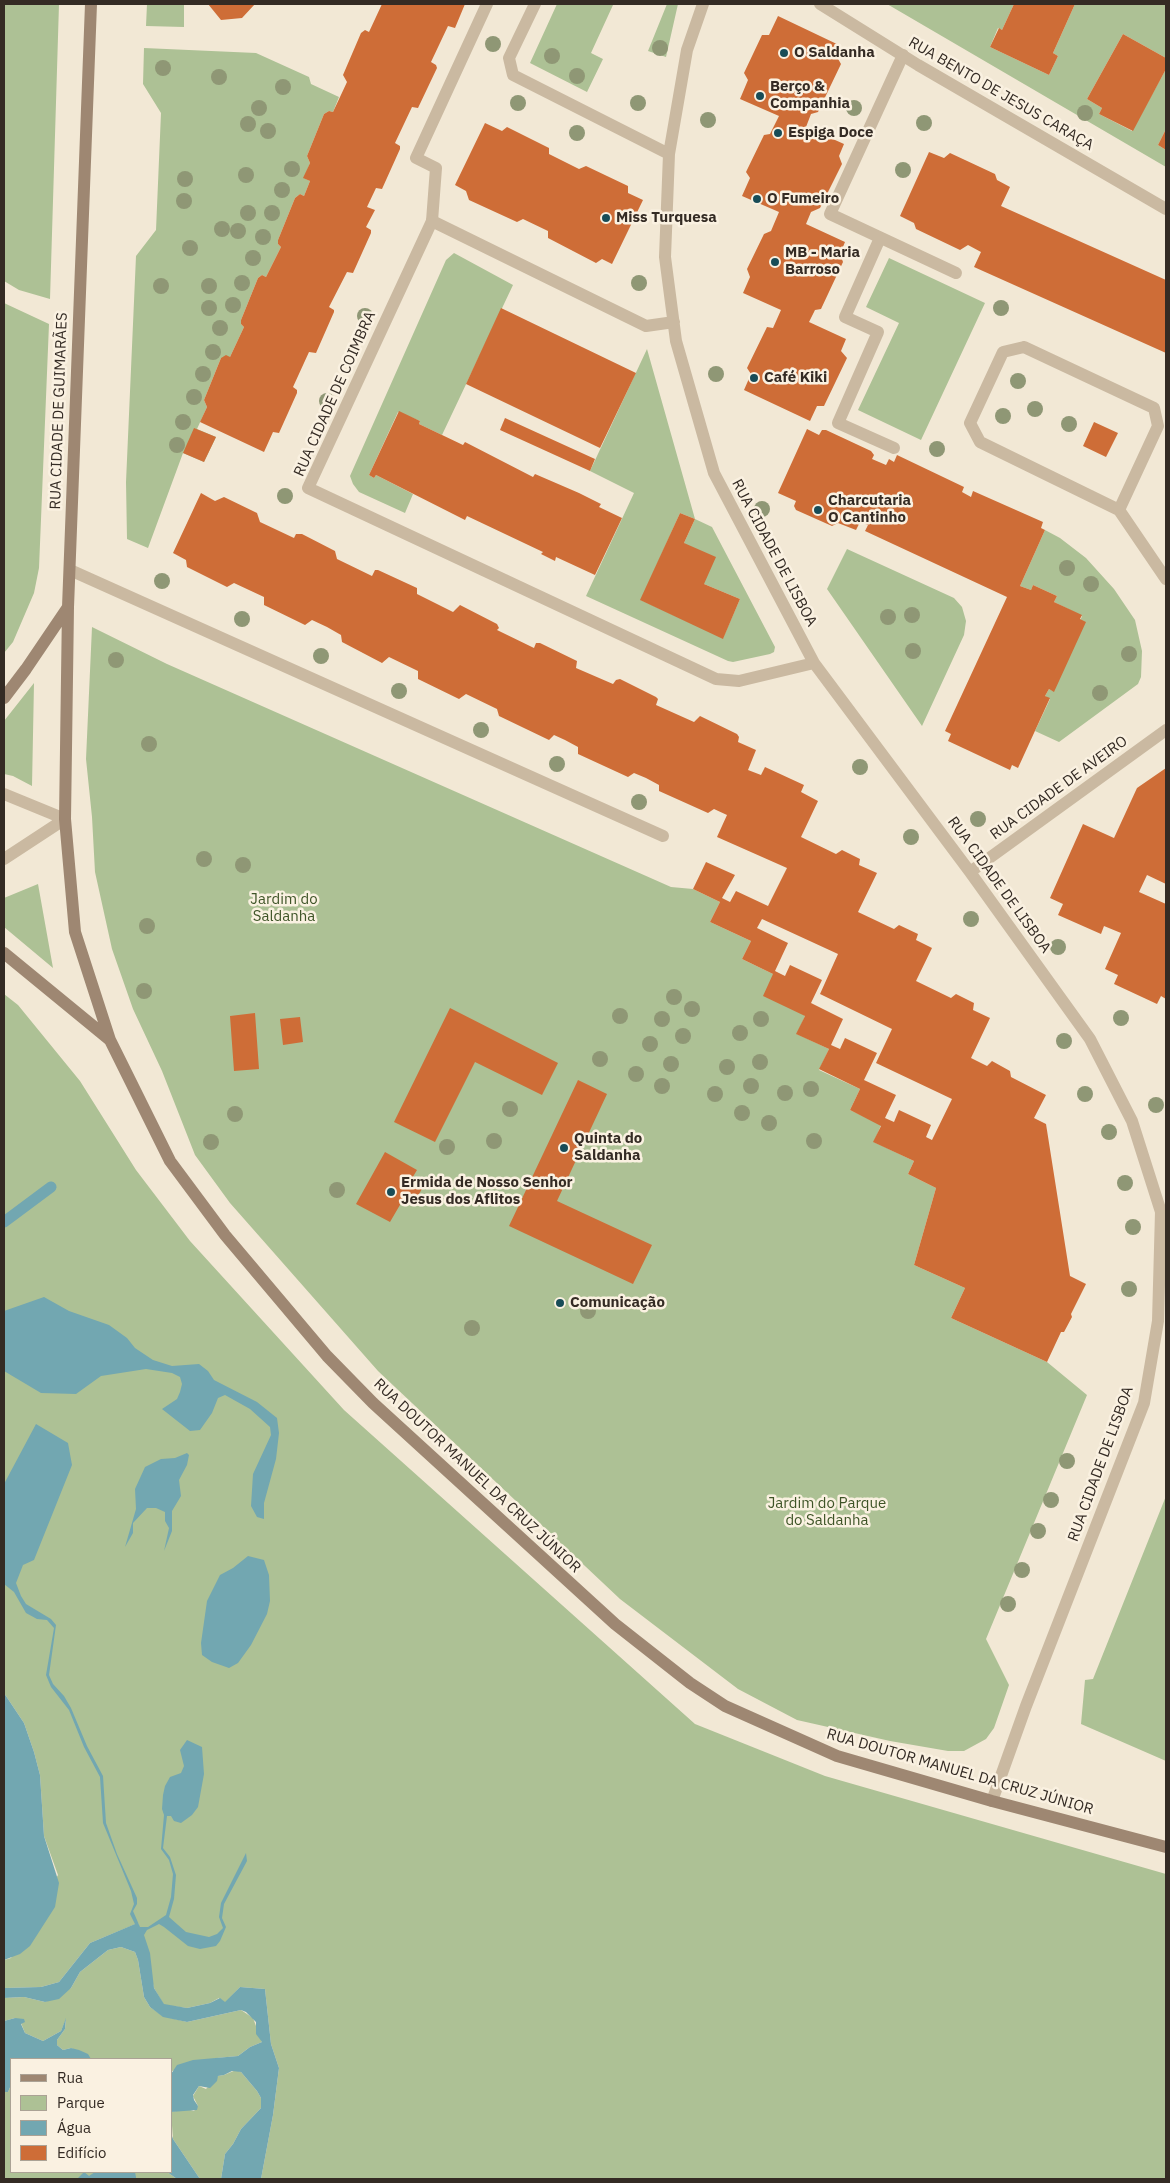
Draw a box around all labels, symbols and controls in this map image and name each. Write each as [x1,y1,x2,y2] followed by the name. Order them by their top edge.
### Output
[905,33,1097,155] street label: RUA BENTO DE JESUS CARAÇA
[794,44,875,62] place label: O Saldanha
[778,47,790,59] marker: O Saldanha
[770,78,850,113] place label: Berço & Companhia
[754,90,766,102] marker: Berço & Companhia
[788,124,873,142] place label: Espiga Doce
[772,127,784,139] marker: Espiga Doce
[767,190,839,208] place label: O Fumeiro
[751,193,763,205] marker: O Fumeiro
[616,209,717,227] place label: Miss Turquesa
[600,212,612,224] marker: Miss Turquesa
[785,244,860,279] place label: MB - Maria Barroso
[769,256,781,268] marker: MB - Maria Barroso
[290,309,380,479] street label: RUA CIDADE DE COIMBRA
[47,312,71,510] street label: RUA CIDADE DE GUIMARÃES
[764,369,827,387] place label: Café Kiki
[748,372,760,384] marker: Café Kiki
[728,476,820,630] street label: RUA CIDADE DE LISBOA
[828,492,911,527] place label: Charcutaria O Cantinho
[812,504,824,516] marker: Charcutaria O Cantinho
[987,732,1131,844] street label: RUA CIDADE DE AVEIRO
[943,813,1055,957] street label: RUA CIDADE DE LISBOA
[250,891,318,926] park label: Jardim do Saldanha
[574,1130,642,1165] place label: Quinta do Saldanha
[558,1142,570,1154] marker: Quinta do Saldanha
[401,1174,573,1209] place label: Ermida de Nosso Senhor Jesus dos Aflitos
[385,1186,397,1198] marker: Ermida de Nosso Senhor Jesus dos Aflitos
[570,1294,665,1312] place label: Comunicação
[554,1297,566,1309] marker: Comunicação
[370,1375,584,1577] street label: RUA DOUTOR MANUEL DA CRUZ JÚNIOR
[1064,1384,1138,1544] street label: RUA CIDADE DE LISBOA
[768,1495,886,1530] park label: Jardim do Parque do Saldanha
[825,1725,1095,1819] street label: RUA DOUTOR MANUEL DA CRUZ JÚNIOR
[10,2058,172,2173] legend
[57,2068,83,2087] text: Rua
[57,2093,105,2112] text: Parque
[57,2118,91,2137] text: Água
[57,2143,106,2162] text: Edifício

